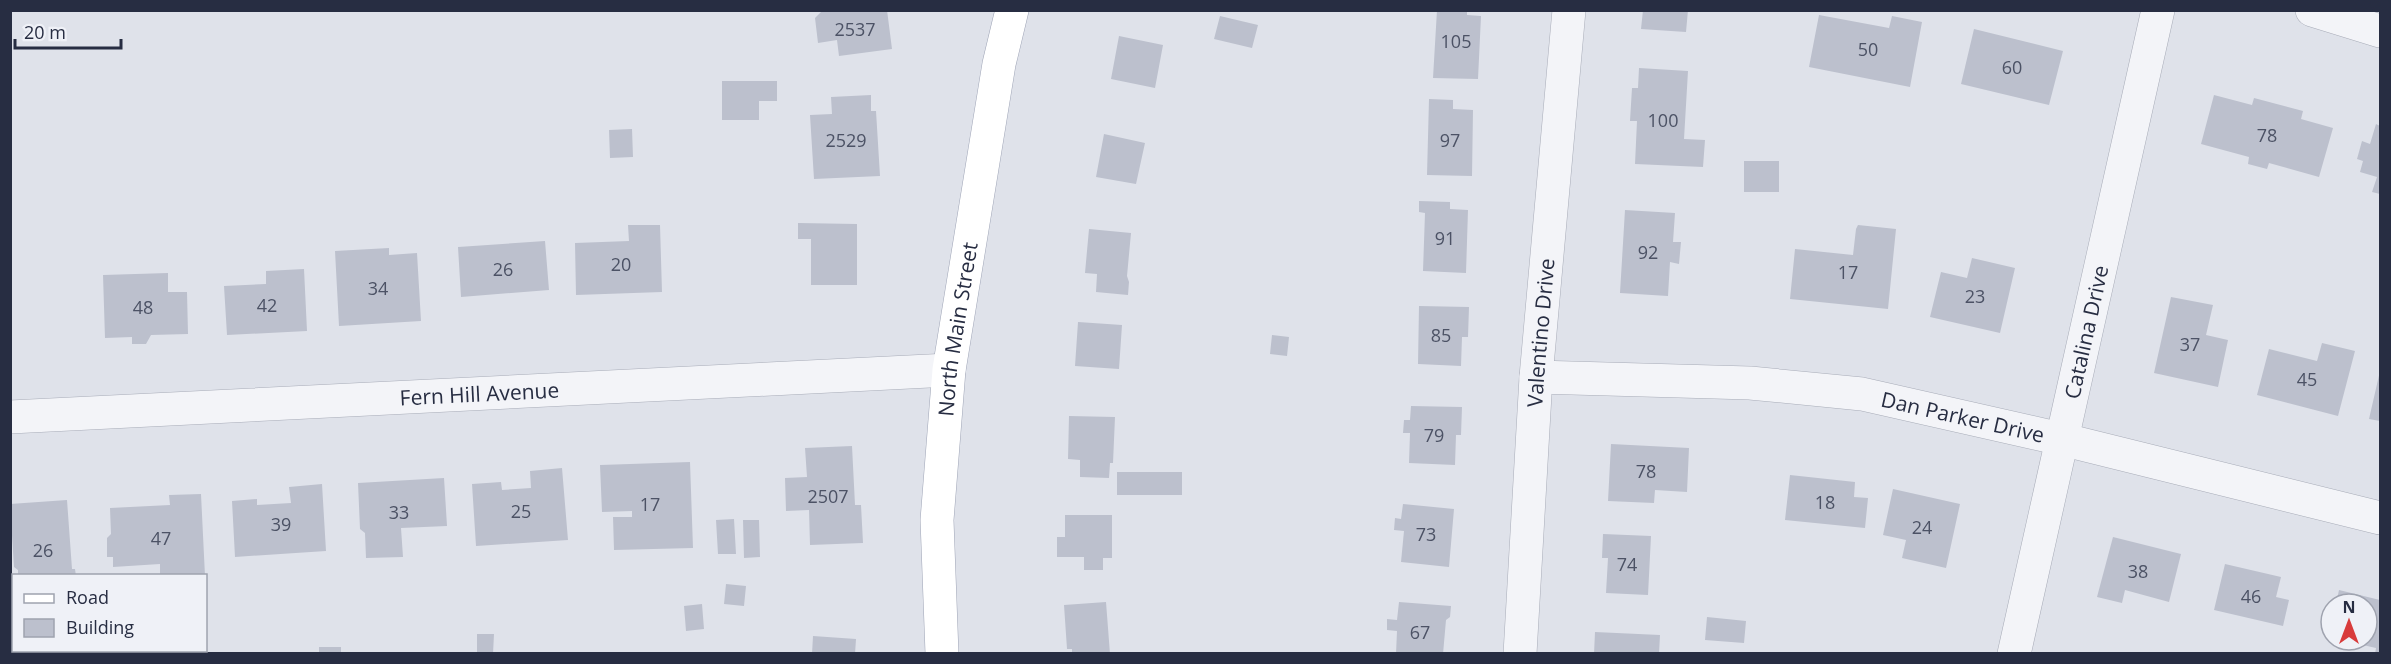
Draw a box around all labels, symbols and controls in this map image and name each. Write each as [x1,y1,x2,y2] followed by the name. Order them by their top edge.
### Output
[15,12,122,50] scale bar
[834,17,876,41] house number: 2537
[24,20,66,44] text: 20 m
[1441,29,1471,53] house number: 105
[1858,37,1878,61] house number: 50
[2002,55,2022,79] house number: 60
[1648,108,1678,132] house number: 100
[2257,123,2277,147] house number: 78
[825,128,867,152] house number: 2529
[1440,128,1460,152] house number: 97
[1435,226,1455,250] house number: 91
[931,240,984,417] street label: North Main Street
[1638,240,1658,264] house number: 92
[611,252,631,276] house number: 20
[493,257,513,281] house number: 26
[1520,257,1561,408] street label: Valentino Drive
[1838,260,1858,284] house number: 17
[2057,262,2115,401] street label: Catalina Drive
[368,276,388,300] house number: 34
[1965,284,1985,308] house number: 23
[257,293,277,317] house number: 42
[133,295,153,319] house number: 48
[1431,323,1451,347] house number: 85
[2180,332,2200,356] house number: 37
[2297,367,2317,391] house number: 45
[399,376,560,411] street label: Fern Hill Avenue
[1879,385,2047,449] street label: Dan Parker Drive
[1424,423,1444,447] house number: 79
[1636,459,1656,483] house number: 78
[807,484,849,508] house number: 2507
[1815,490,1835,514] house number: 18
[640,492,660,516] house number: 17
[511,499,531,523] house number: 25
[389,500,409,524] house number: 33
[271,512,291,536] house number: 39
[1912,515,1932,539] house number: 24
[1416,522,1436,546] house number: 73
[151,526,171,550] house number: 47
[33,538,53,562] house number: 26
[1617,552,1637,576] house number: 74
[2128,559,2148,583] house number: 38
[12,574,207,652] legend
[2241,584,2261,608] house number: 46
[66,585,109,609] text: Road
[2319,592,2379,652] north arrow
[2342,596,2356,618] text: N
[66,615,134,639] text: Building
[1410,620,1430,644] house number: 67

